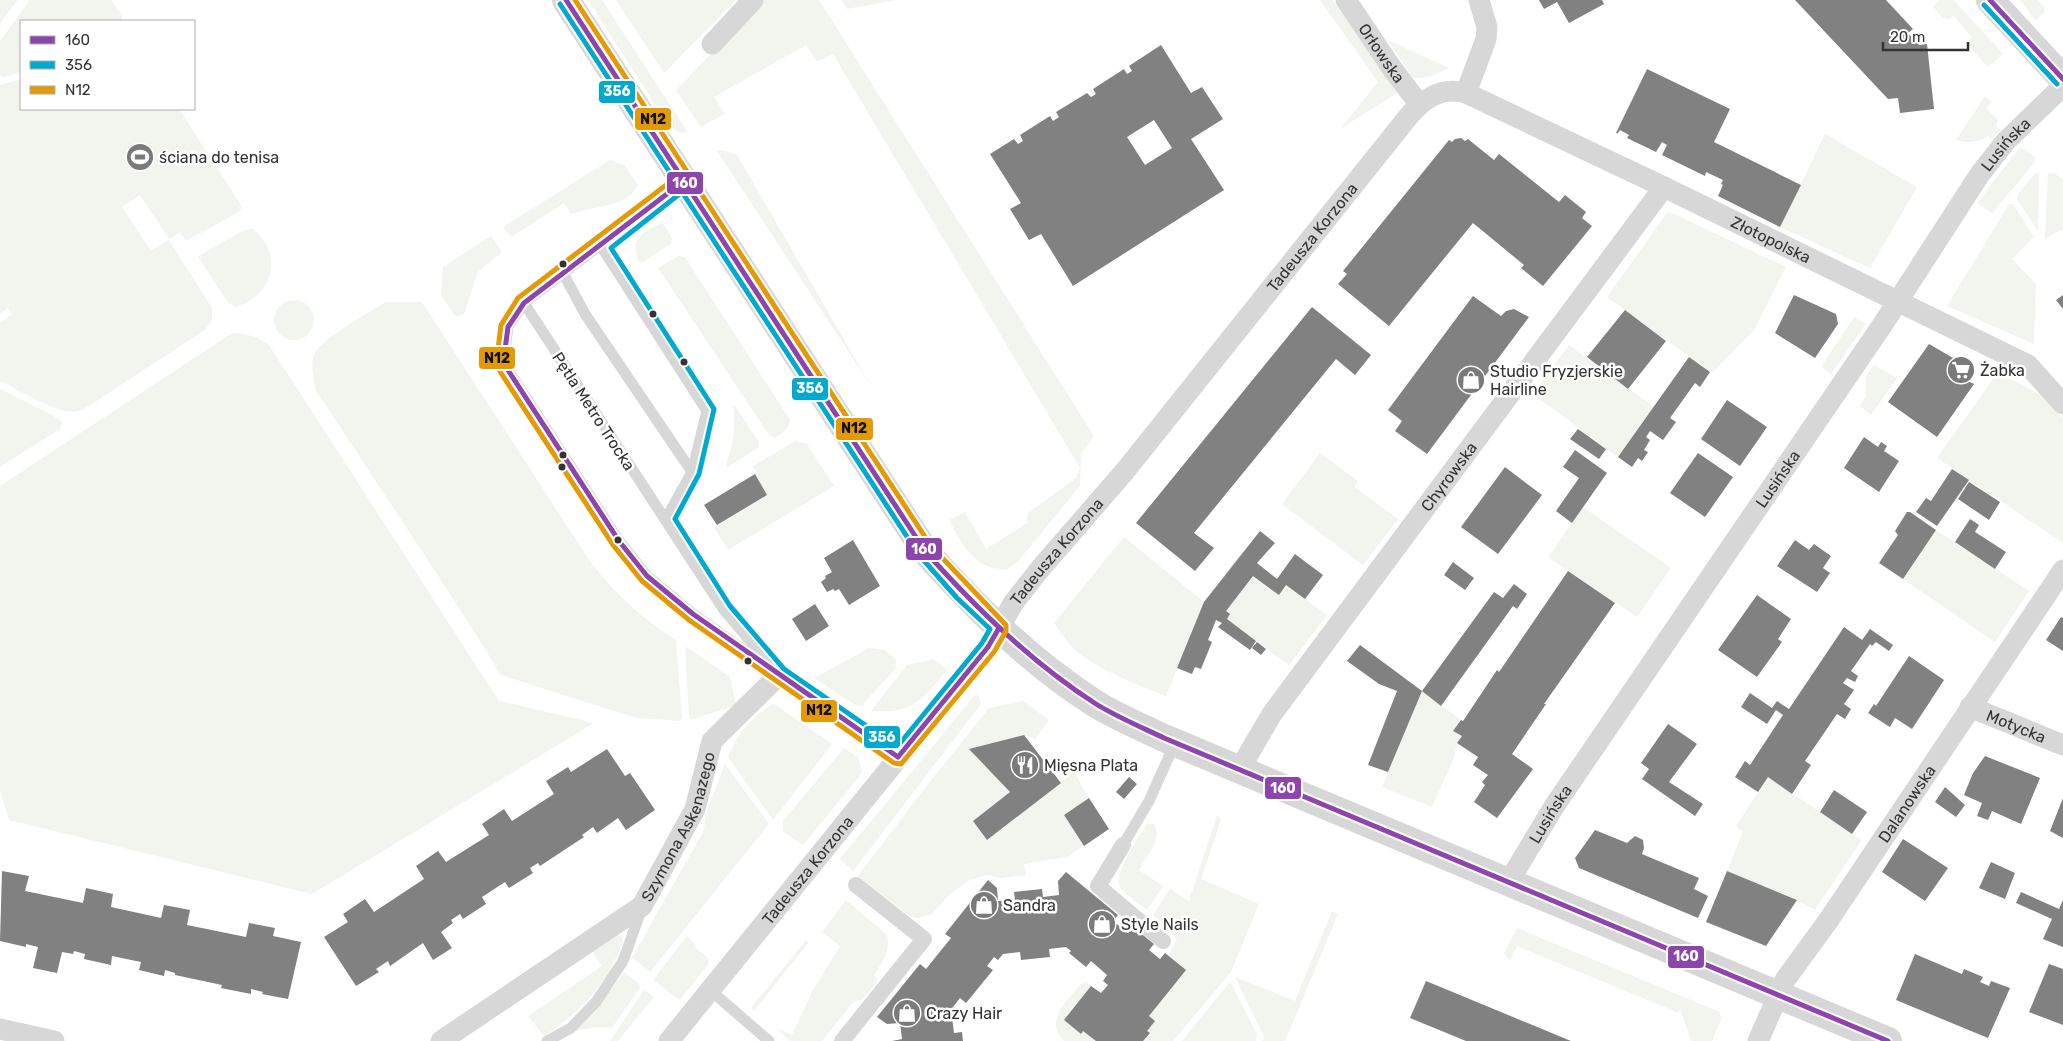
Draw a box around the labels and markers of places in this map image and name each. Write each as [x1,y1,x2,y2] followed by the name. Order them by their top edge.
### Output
[125,142,155,172] sports icon: ściana do tenisa
[159,148,279,167] place label: ściana do tenisa
[558,259,568,269] unlabelled marker
[648,309,658,319] unlabelled marker
[1946,355,1976,385] supermarket icon: Żabka
[679,357,689,367] unlabelled marker
[1980,361,2025,380] place label: Żabka
[1490,362,1623,399] place label: Studio Fryzjerskie Hairline
[1456,365,1486,395] shop icon: Studio Fryzjerskie Hairline
[558,450,568,460] unlabelled marker
[557,462,567,472] unlabelled marker
[613,535,623,545] unlabelled marker
[743,656,753,666] unlabelled marker
[1010,750,1040,780] restaurant icon: Mięsna Plata
[1044,756,1138,776] place label: Mięsna Plata
[969,890,999,920] shop icon: Sandra
[1003,896,1056,915] place label: Sandra
[1087,909,1117,939] shop icon: Style Nails
[1121,915,1199,934] place label: Style Nails
[892,998,922,1028] shop icon: Crazy Hair
[926,1004,1002,1023] place label: Crazy Hair

